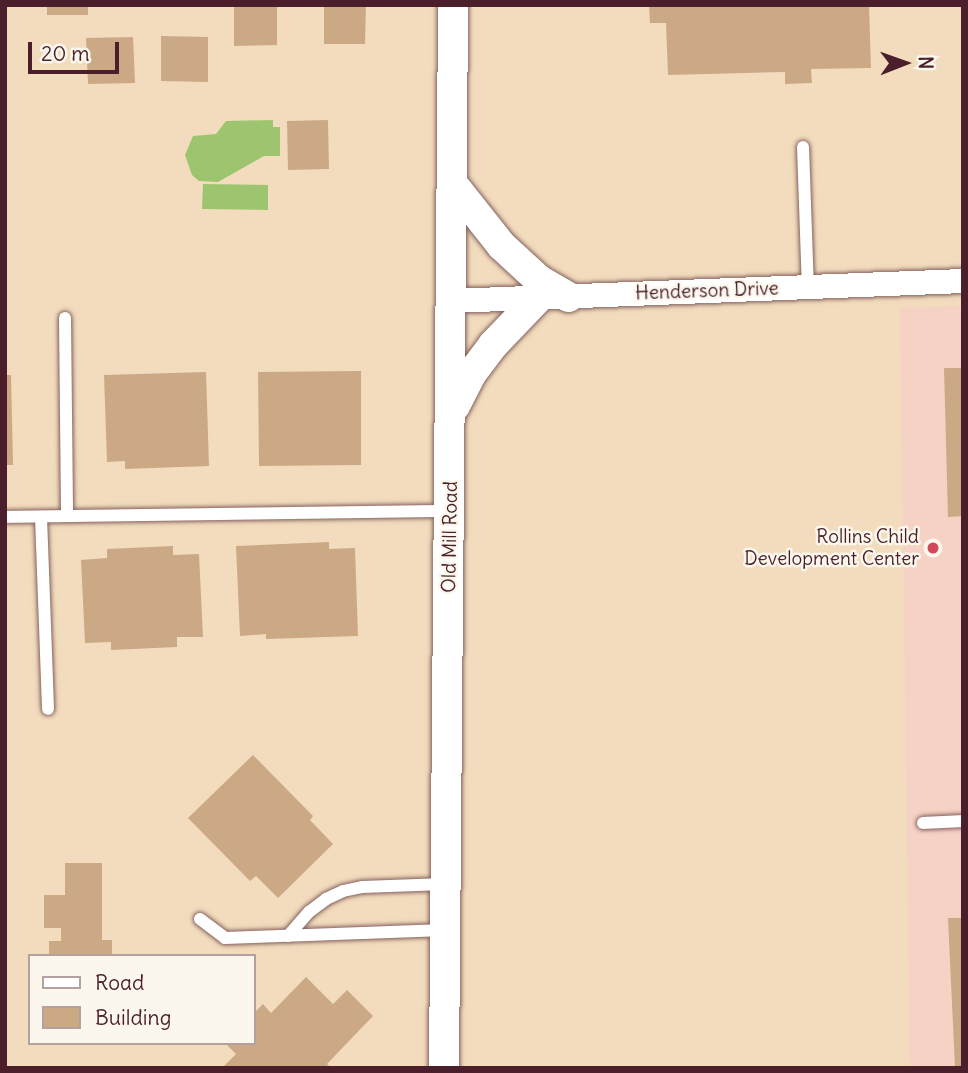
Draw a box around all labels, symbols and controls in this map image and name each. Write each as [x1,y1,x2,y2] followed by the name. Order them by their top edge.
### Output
[32,28,122,72] scale bar
[870,28,940,98] north arrow
[41,40,90,67] text: 20 m
[914,56,938,69] text: N
[635,277,779,305] street label: Henderson Drive
[438,481,462,593] street label: Old Mill Road
[744,526,919,570] place label: Rollins Child Development Center
[925,540,941,556] marker: Rollins Child Development Center
[28,954,256,1045] legend
[95,969,144,996] text: Road
[95,1004,171,1031] text: Building

